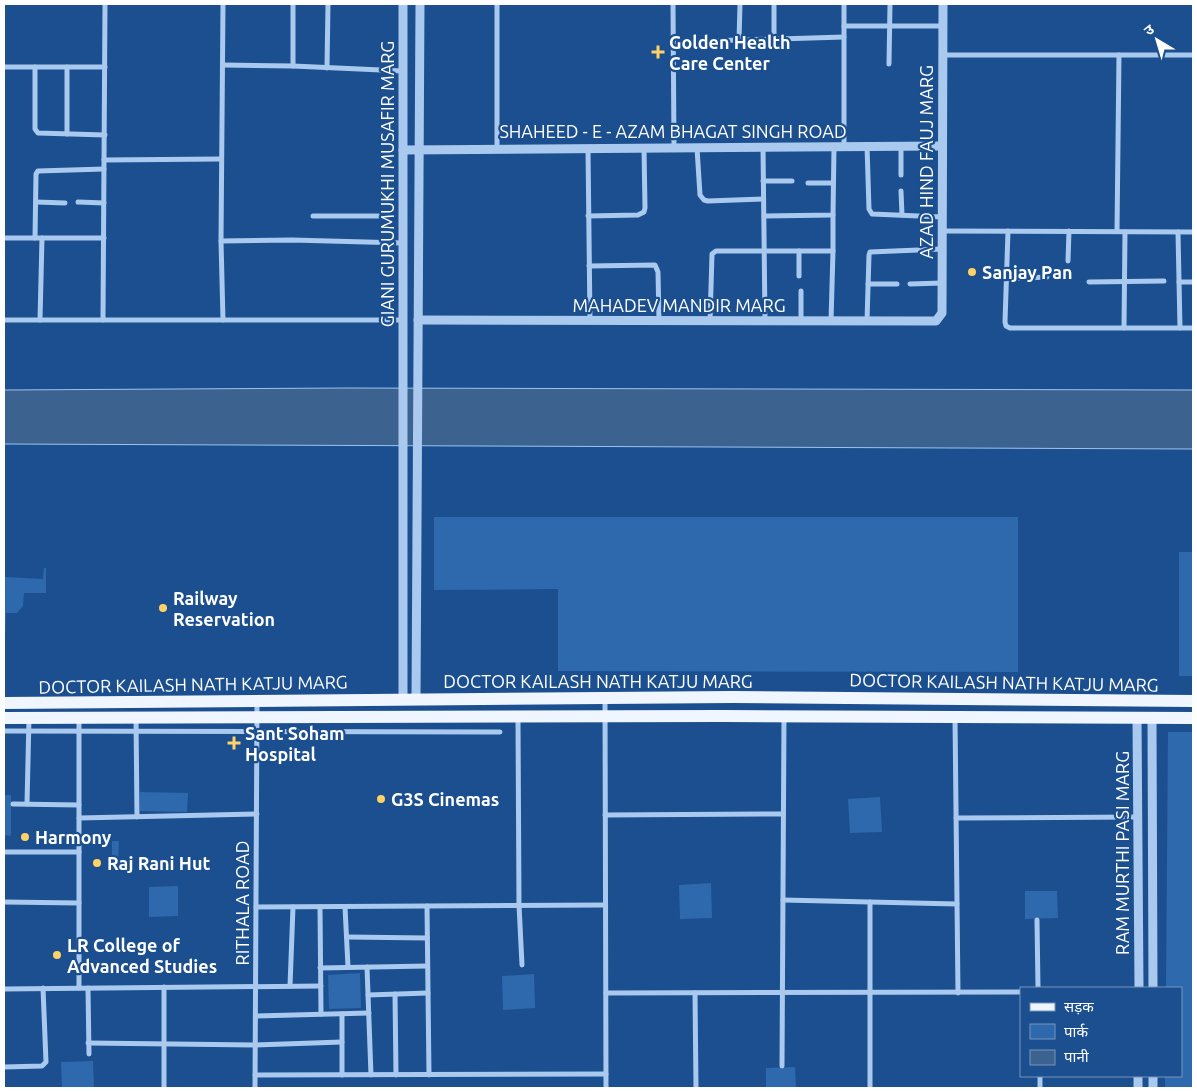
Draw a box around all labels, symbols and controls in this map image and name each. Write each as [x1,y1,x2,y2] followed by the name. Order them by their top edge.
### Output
[1132,15,1182,65] north arrow
[1141,20,1158,39] text: उ
[669,32,791,73] place label: Golden Health Care Center
[377,41,397,327] street label: GIANI GURUMUKHI MUSAFIR MARG
[651,45,665,59] marker: Golden Health Care Center
[916,65,936,259] street label: AZAD HIND FAUJ MARG
[499,121,847,141] street label: SHAHEED - E - AZAM BHAGAT SINGH ROAD
[982,262,1073,282] place label: Sanjay Pan
[966,266,978,278] marker: Sanjay Pan
[572,295,786,315] street label: MAHADEV MANDIR MARG
[173,588,275,629] place label: Railway Reservation
[157,602,169,614] marker: Railway Reservation
[849,669,1159,695] street label: DOCTOR KAILASH NATH KATJU MARG
[38,671,348,697] street label: DOCTOR KAILASH NATH KATJU MARG
[443,671,753,691] street label: DOCTOR KAILASH NATH KATJU MARG
[245,723,345,764] place label: Sant Soham Hospital
[227,736,241,750] marker: Sant Soham Hospital
[1112,751,1132,955] street label: RAM MURTHI PASI MARG
[391,789,499,809] place label: G3S Cinemas
[375,793,387,805] marker: G3S Cinemas
[35,827,112,847] place label: Harmony
[19,831,31,843] marker: Harmony
[232,841,252,965] street label: RITHALA ROAD
[107,853,210,873] place label: Raj Rani Hut
[91,857,103,869] marker: Raj Rani Hut
[67,935,217,976] place label: LR College of Advanced Studies
[51,949,63,961] marker: LR College of Advanced Studies
[1020,987,1182,1077] legend
[1064,998,1094,1015] text: सड़क
[1064,1023,1088,1040] text: पार्क
[1064,1048,1090,1065] text: पानी

